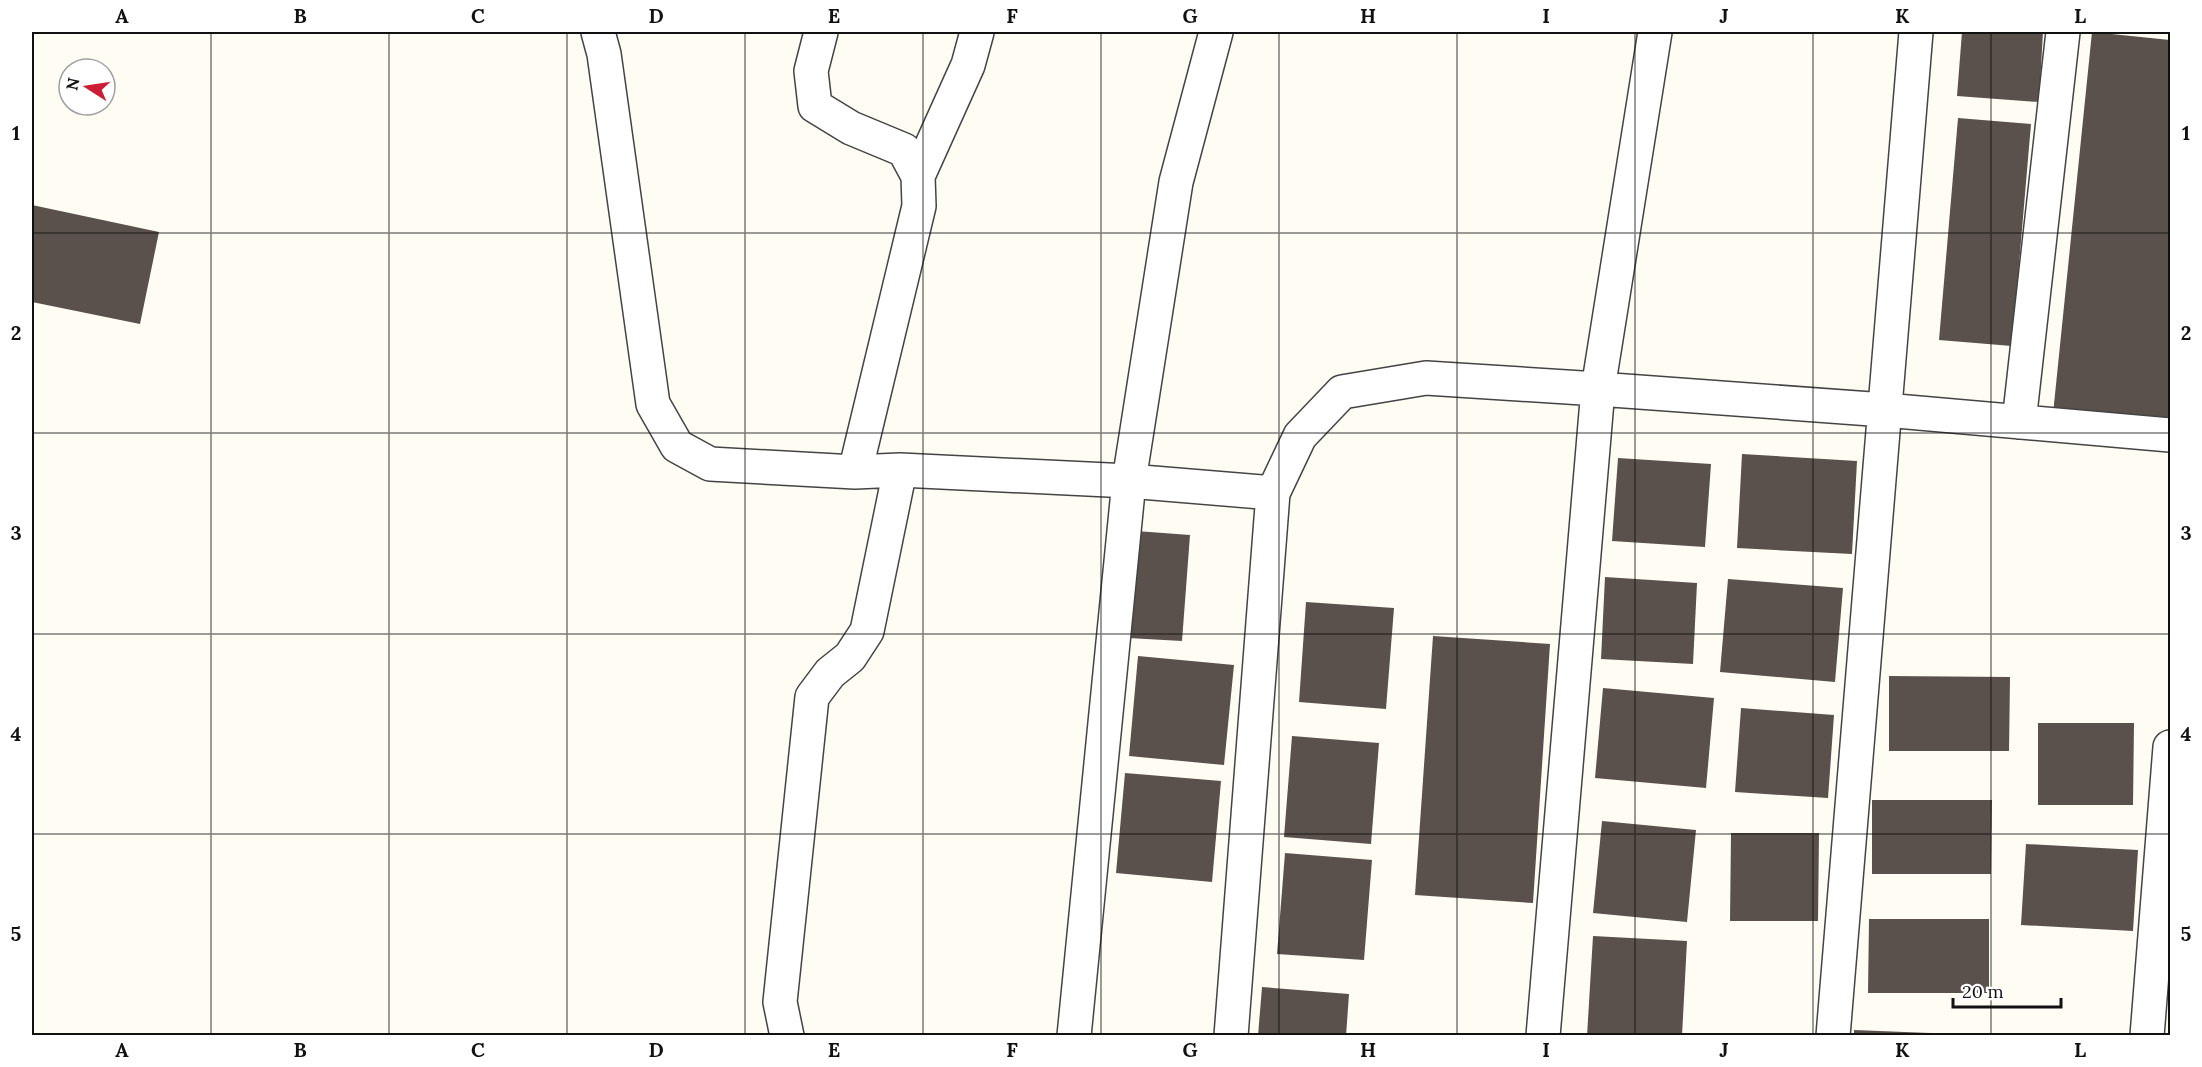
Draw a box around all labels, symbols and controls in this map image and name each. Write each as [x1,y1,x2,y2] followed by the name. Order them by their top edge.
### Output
[115,3,129,28] text: A
[293,3,307,28] text: B
[471,3,485,28] text: C
[648,3,664,28] text: D
[828,3,840,28] text: E
[1006,3,1018,28] text: F
[1182,3,1198,28] text: G
[1360,3,1376,28] text: H
[1542,3,1550,28] text: I
[1719,3,1729,28] text: J
[1895,3,1910,28] text: K
[2074,3,2086,28] text: L
[57,57,117,117] north arrow
[61,76,83,92] text: N
[12,120,20,145] text: 1
[2182,120,2190,145] text: 1
[11,320,21,345] text: 2
[2181,320,2191,345] text: 2
[10,520,22,545] text: 3
[2180,520,2192,545] text: 3
[11,721,22,746] text: 4
[2181,721,2192,746] text: 4
[11,921,22,946] text: 5
[2181,921,2192,946] text: 5
[1953,971,2061,1009] scale bar
[1962,980,2004,1003] text: 20 m
[115,1037,129,1062] text: A
[293,1037,307,1062] text: B
[471,1037,485,1062] text: C
[648,1037,664,1062] text: D
[828,1037,840,1062] text: E
[1006,1037,1018,1062] text: F
[1182,1037,1198,1062] text: G
[1360,1037,1376,1062] text: H
[1542,1037,1550,1062] text: I
[1719,1037,1729,1062] text: J
[1895,1037,1910,1062] text: K
[2074,1037,2086,1062] text: L

